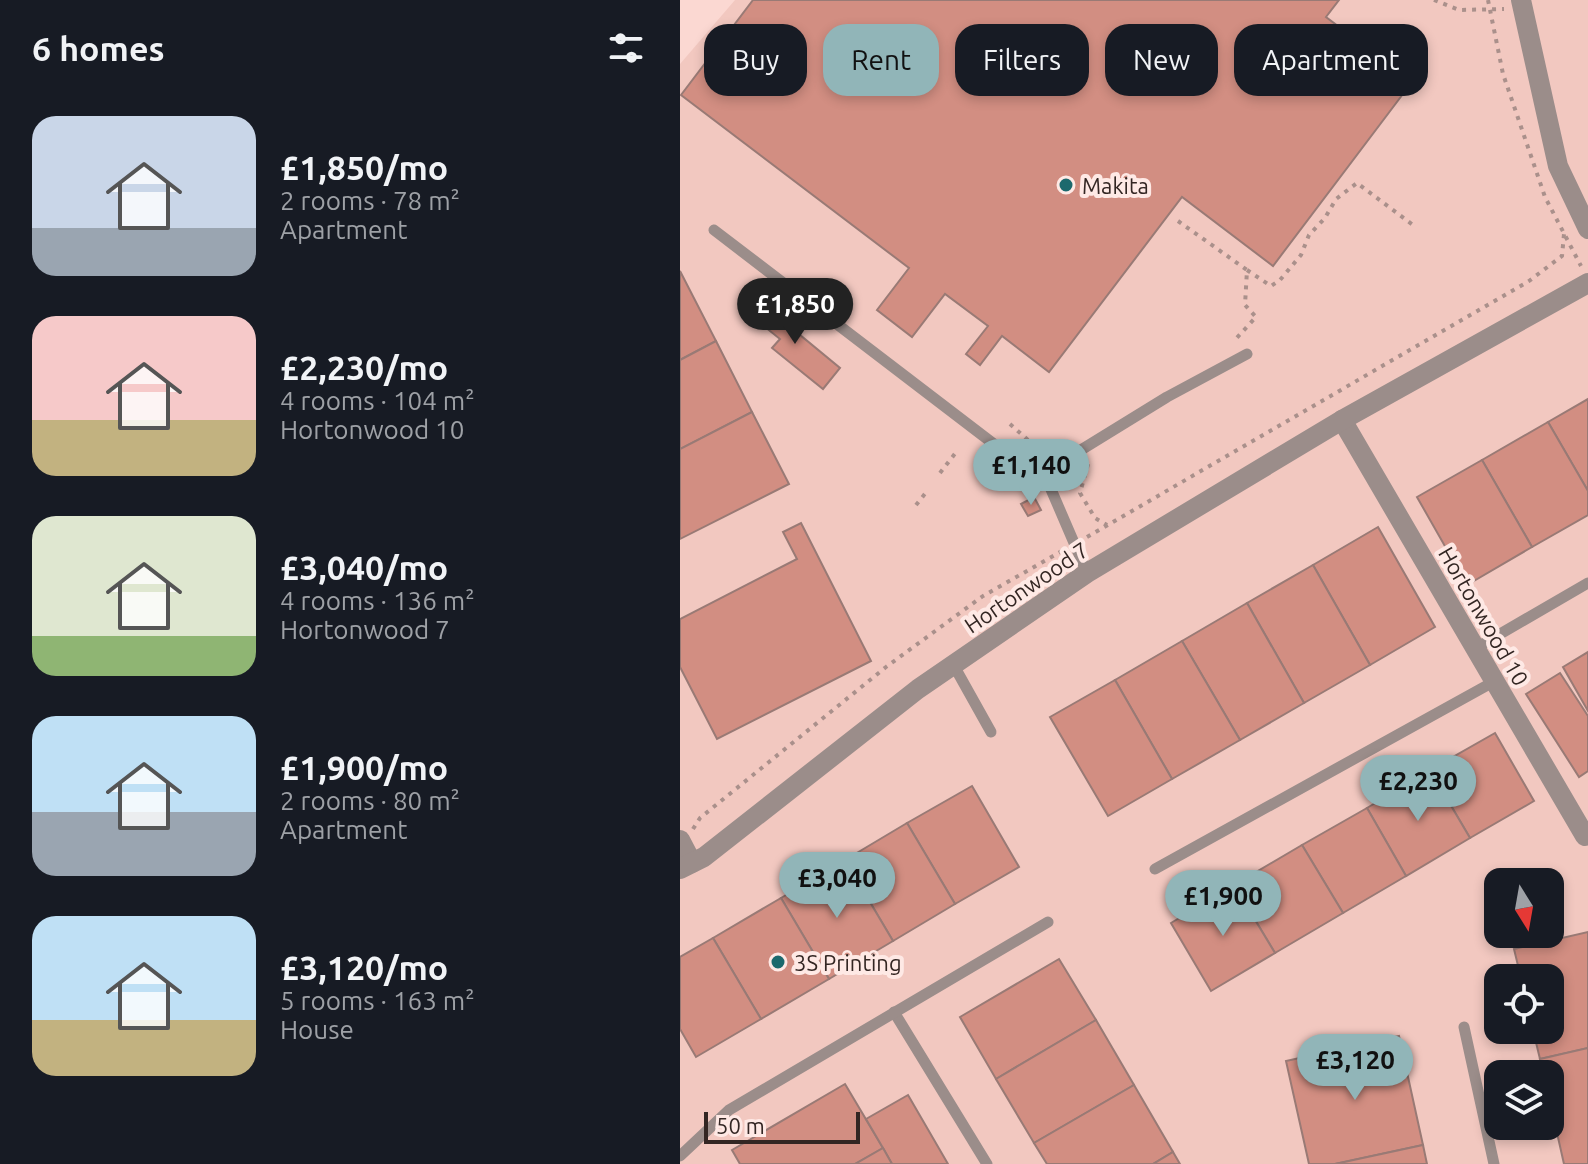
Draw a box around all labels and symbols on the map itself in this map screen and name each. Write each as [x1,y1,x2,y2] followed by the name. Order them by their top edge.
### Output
[1082,173,1149,198] place label: Makita
[1057,176,1075,194] marker: Makita
[730,278,860,346] pin: £1,850
[966,439,1096,507] pin: £1,140
[959,536,1093,638] street label: Hortonwood 7
[1434,542,1534,690] street label: Hortonwood 10
[1353,755,1483,823] pin: £2,230
[772,852,902,920] pin: £3,040
[1484,868,1564,948] north arrow
[1158,870,1288,938] pin: £1,900
[794,950,902,975] place label: 3S Printing
[769,953,787,971] marker: 3S Printing
[1290,1034,1420,1102] pin: £3,120
[704,1108,860,1144] scale bar

